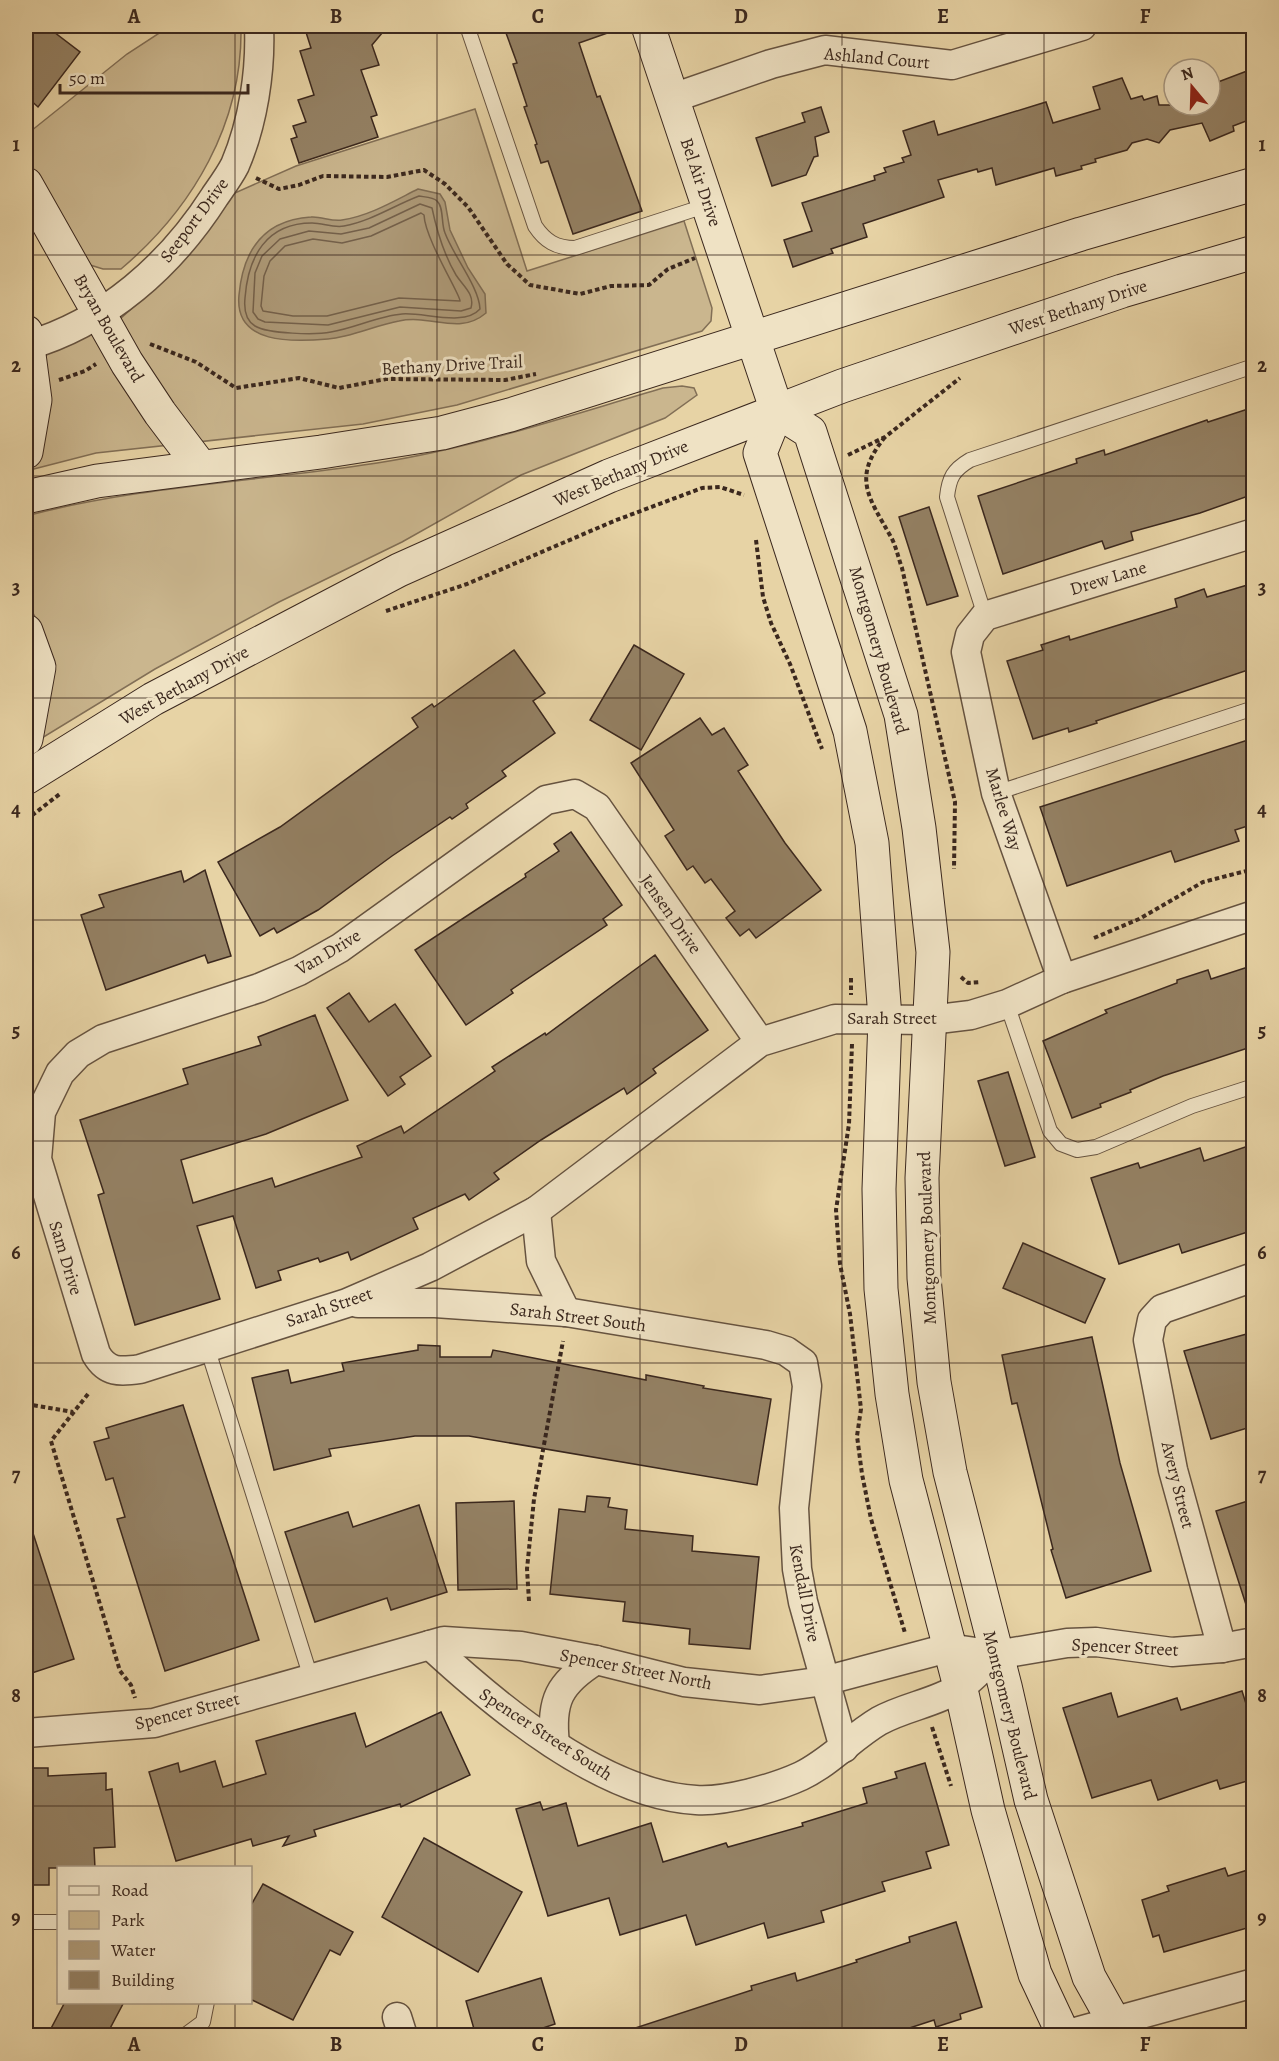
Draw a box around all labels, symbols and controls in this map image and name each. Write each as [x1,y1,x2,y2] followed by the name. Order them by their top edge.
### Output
[127,3,141,30] text: A
[330,3,342,30] text: B
[532,3,544,30] text: C
[734,3,748,30] text: D
[937,3,949,30] text: E
[1140,3,1151,30] text: F
[822,41,931,75] street label: Ashland Court
[60,57,248,95] scale bar
[1162,57,1222,117] north arrow
[1178,61,1197,86] text: N
[69,66,105,90] text: 50 m
[12,131,20,158] text: 1
[1258,131,1266,158] text: 1
[675,134,727,230] street label: Bel Air Drive
[154,173,234,267] street label: Seeport Drive
[68,269,150,387] street label: Bryan Boulevard
[1005,273,1150,341] street label: West Bethany Drive
[381,349,524,381] street label: Bethany Drive Trail
[11,352,21,379] text: 2
[1257,352,1267,379] text: 2
[549,434,692,513] street label: West Bethany Drive
[1067,555,1149,601] street label: Drew Lane
[844,563,915,737] street label: Montgomery Boulevard
[12,574,20,601] text: 3
[1258,574,1266,601] text: 3
[114,640,253,731] street label: West Bethany Drive
[980,764,1028,854] street label: Marlee Way
[11,796,21,823] text: 4
[1257,796,1267,823] text: 4
[635,869,707,959] street label: Jensen Drive
[290,923,365,981] street label: Van Drive
[847,1006,937,1030] street label: Sarah Street
[12,1017,20,1044] text: 5
[1258,1017,1266,1044] text: 5
[912,1150,942,1325] street label: Montgomery Boulevard
[43,1218,89,1298] street label: Sam Drive
[11,1239,21,1266] text: 6
[1257,1239,1267,1266] text: 6
[282,1281,376,1333] street label: Sarah Street
[508,1297,648,1337] street label: Sarah Street South
[1155,1438,1200,1531] street label: Avery Street
[12,1461,21,1488] text: 7
[1258,1461,1267,1488] text: 7
[784,1542,826,1644] street label: Kendall Drive
[977,1628,1043,1802] street label: Montgomery Boulevard
[1071,1632,1179,1662] street label: Spencer Street
[558,1642,715,1696] street label: Spencer Street North
[11,1682,21,1709] text: 8
[475,1682,617,1786] street label: Spencer Street South
[1257,1682,1267,1709] text: 8
[132,1686,242,1736] street label: Spencer Street
[57,1866,252,2004] legend
[111,1878,149,1902] text: Road
[11,1904,21,1931] text: 9
[1257,1904,1267,1931] text: 9
[111,1908,145,1932] text: Park
[110,1938,156,1962] text: Water
[111,1968,175,1992] text: Building
[127,2031,141,2058] text: A
[330,2031,342,2058] text: B
[532,2031,544,2058] text: C
[734,2031,748,2058] text: D
[937,2031,949,2058] text: E
[1140,2031,1151,2058] text: F

